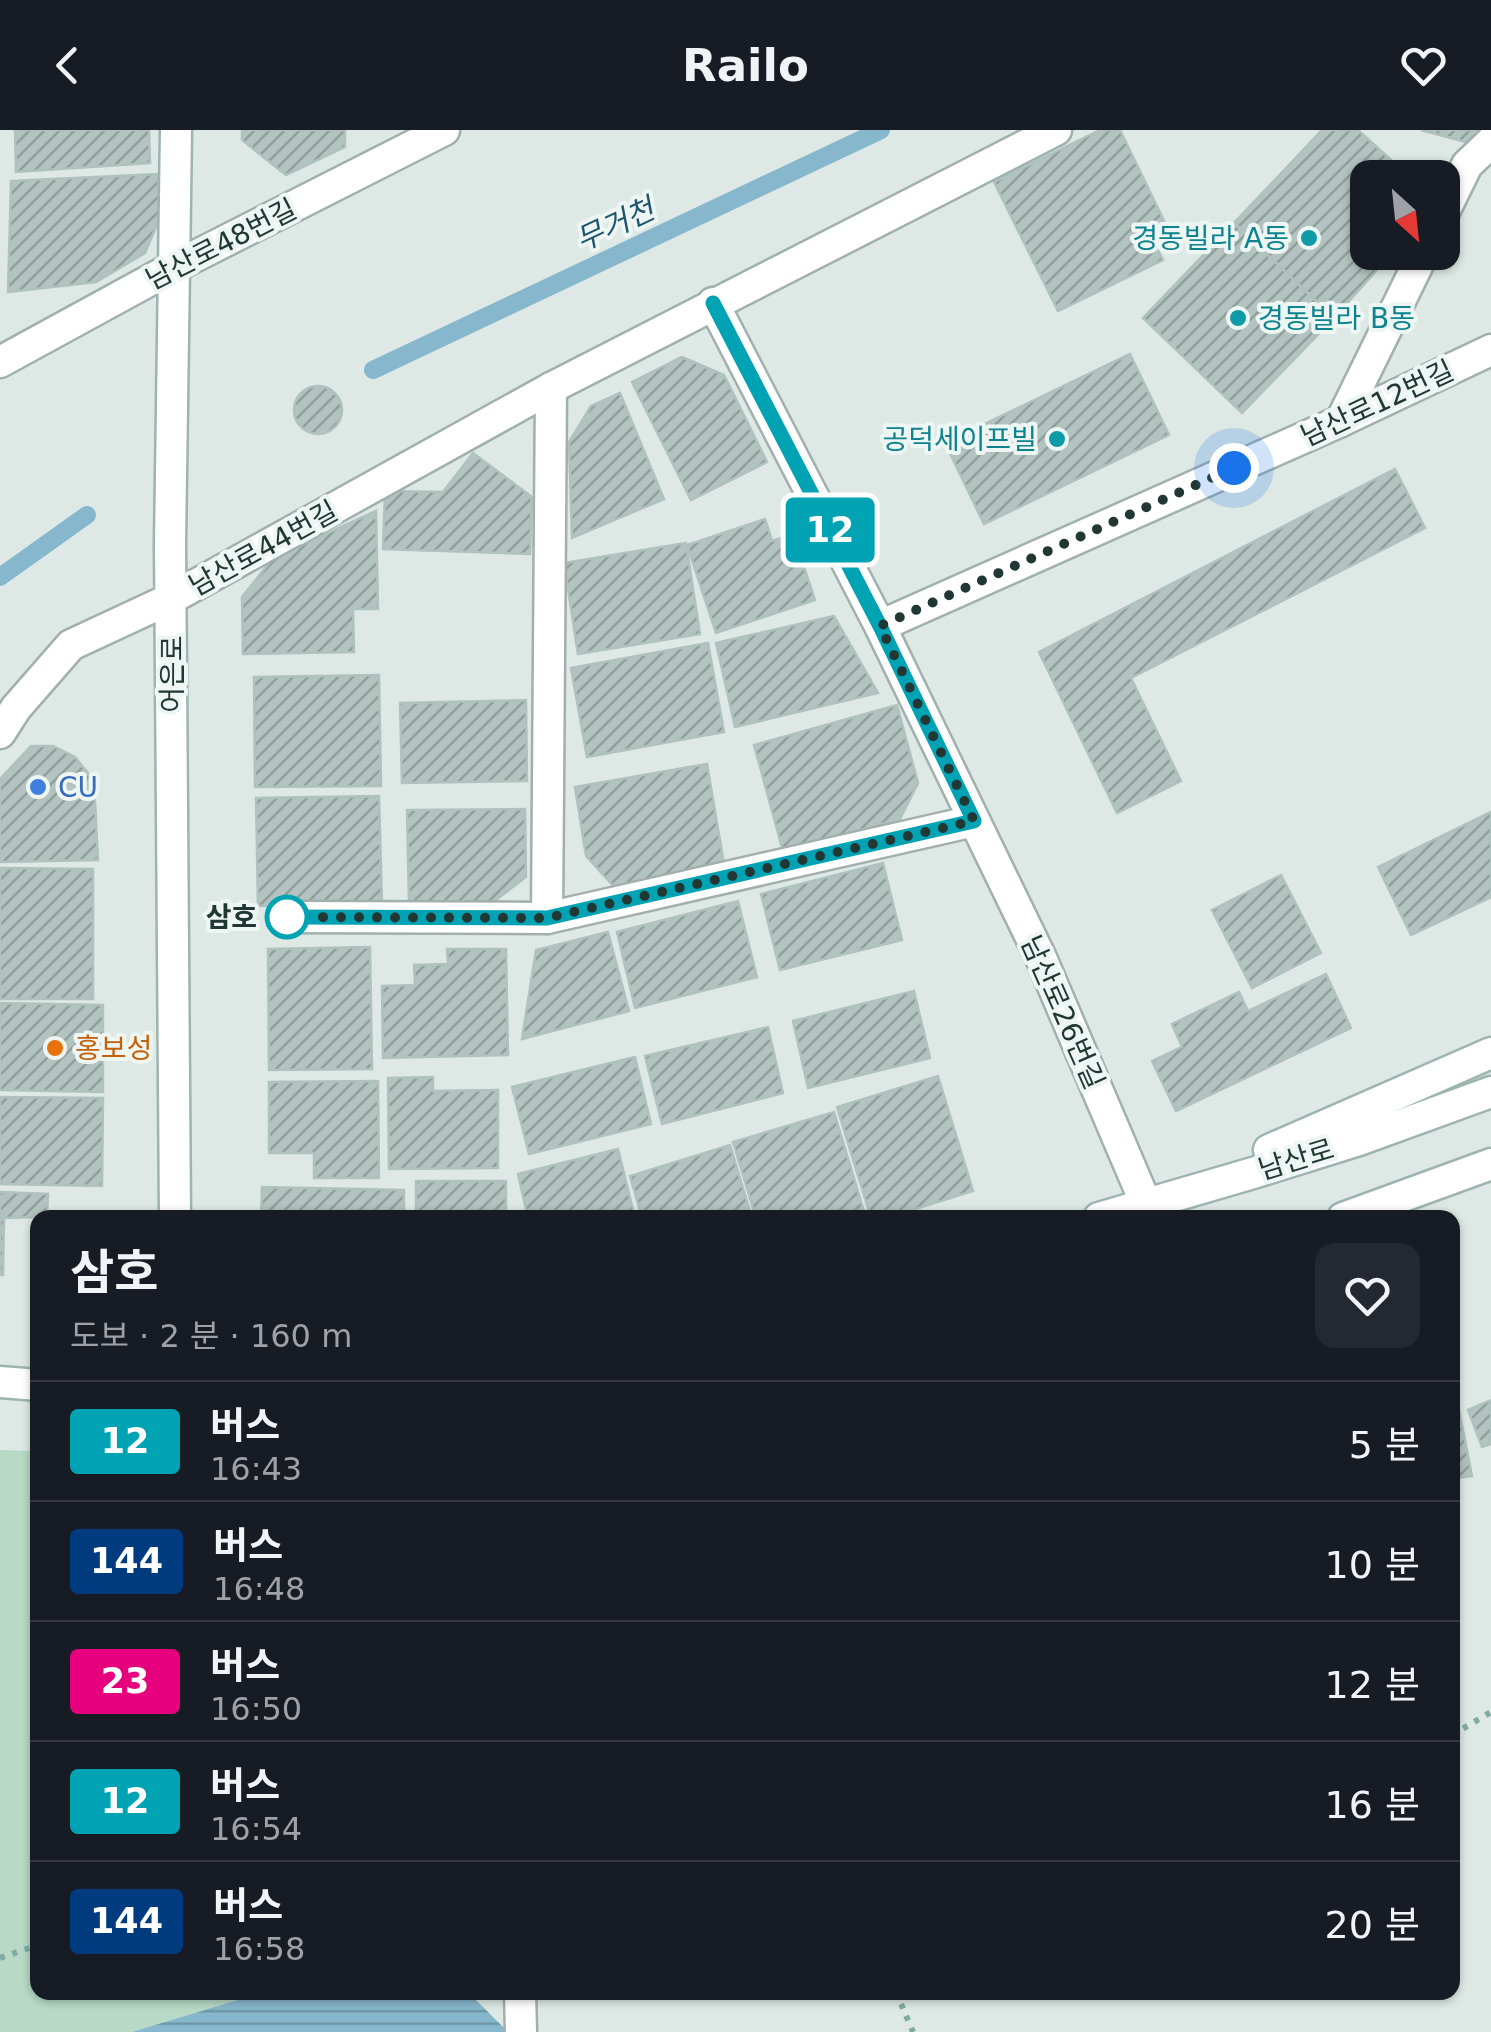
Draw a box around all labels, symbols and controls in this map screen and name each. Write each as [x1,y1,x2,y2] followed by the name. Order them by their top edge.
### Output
[40,38,95,93] icon: back
[1396,38,1451,93] icon: heart
[682,39,809,92] text: Railo
[1350,160,1460,270] north arrow
[1350,160,1460,270] map controls
[570,190,663,258] water label: 무거천
[140,192,302,296] street label: 남산로48번길
[1132,222,1289,255] place label: 경동빌라 A동
[1298,227,1320,249] marker: 경동빌라 A동
[1258,302,1415,335] place label: 경동빌라 B동
[1227,307,1249,329] marker: 경동빌라 B동
[1296,354,1459,453] street label: 남산로12번길
[882,423,1037,456] place label: 공덕세이프빌
[1046,428,1068,450] marker: 공덕세이프빌
[1209,443,1259,493] your location
[183,494,343,603] street label: 남산로44번길
[785,498,875,562] line badge: 12
[806,510,854,550] text: 12
[156,635,189,713] street label: 어은로
[58,771,98,804] place label: CU
[27,776,49,798] marker: CU
[266,896,308,938] marker: 삼호
[205,901,257,934] place label: 삼호
[1014,930,1111,1094] street label: 남산로26번길
[75,1032,152,1065] place label: 홍보성
[44,1037,66,1059] marker: 홍보성
[1254,1132,1338,1187] street label: 남산로
[1315,1243,1420,1348] button: heart
[70,1244,158,1300] text: 삼호
[70,1317,352,1355] text: 도보 · 2 분 · 160 m
[210,1404,280,1448] text: 버스
[101,1421,149,1461] text: 12
[1349,1423,1420,1467] text: 5 분
[210,1450,302,1488] text: 16:43
[213,1524,283,1568] text: 버스
[90,1541,163,1581] text: 144
[1325,1543,1420,1587] text: 10 분
[213,1570,305,1608] text: 16:48
[210,1644,280,1688] text: 버스
[101,1661,149,1701] text: 23
[1325,1663,1420,1707] text: 12 분
[210,1690,302,1728] text: 16:50
[210,1764,280,1808] text: 버스
[101,1781,149,1821] text: 12
[1325,1783,1420,1827] text: 16 분
[210,1810,302,1848] text: 16:54
[213,1884,283,1928] text: 버스
[90,1901,163,1941] text: 144
[1325,1903,1420,1947] text: 20 분
[213,1930,305,1968] text: 16:58

